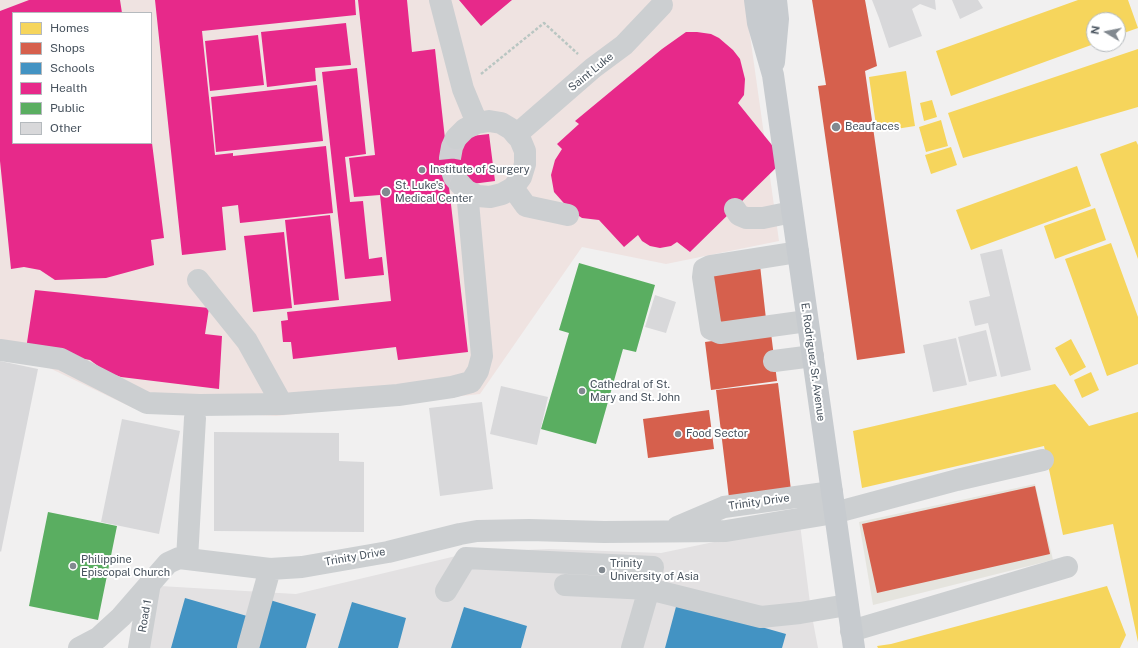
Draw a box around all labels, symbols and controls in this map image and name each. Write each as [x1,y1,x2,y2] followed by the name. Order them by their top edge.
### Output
[12,12,152,144] legend
[1086,12,1126,52] north arrow
[50,21,89,35] text: Homes
[1089,25,1102,35] text: N
[50,41,85,55] text: Shops
[566,50,616,94] street label: Saint Luke
[50,61,95,75] text: Schools
[50,81,87,95] text: Health
[50,101,85,115] text: Public
[845,120,899,134] place label: Beaufaces
[50,121,82,135] text: Other
[830,121,842,133] marker: Beaufaces
[430,163,530,177] place label: Institute of Surgery
[417,165,427,175] marker: Institute of Surgery
[395,179,473,205] place label: St. Luke's Medical Center
[380,186,392,198] marker: St. Luke's Medical Center
[798,302,828,422] street label: E. Rodriguez Sr. Avenue
[590,378,680,404] place label: Cathedral of St. Mary and St. John
[577,386,587,396] marker: Cathedral of St. Mary and St. John
[686,427,748,441] place label: Food Sector
[673,429,683,439] marker: Food Sector
[728,491,790,513] street label: Trinity Drive
[324,545,386,569] street label: Trinity Drive
[81,553,170,579] place label: Philippine Episcopal Church
[610,557,699,583] place label: Trinity University of Asia
[68,561,78,571] marker: Philippine Episcopal Church
[597,565,607,575] marker: Trinity University of Asia
[136,599,154,633] street label: Road 1

